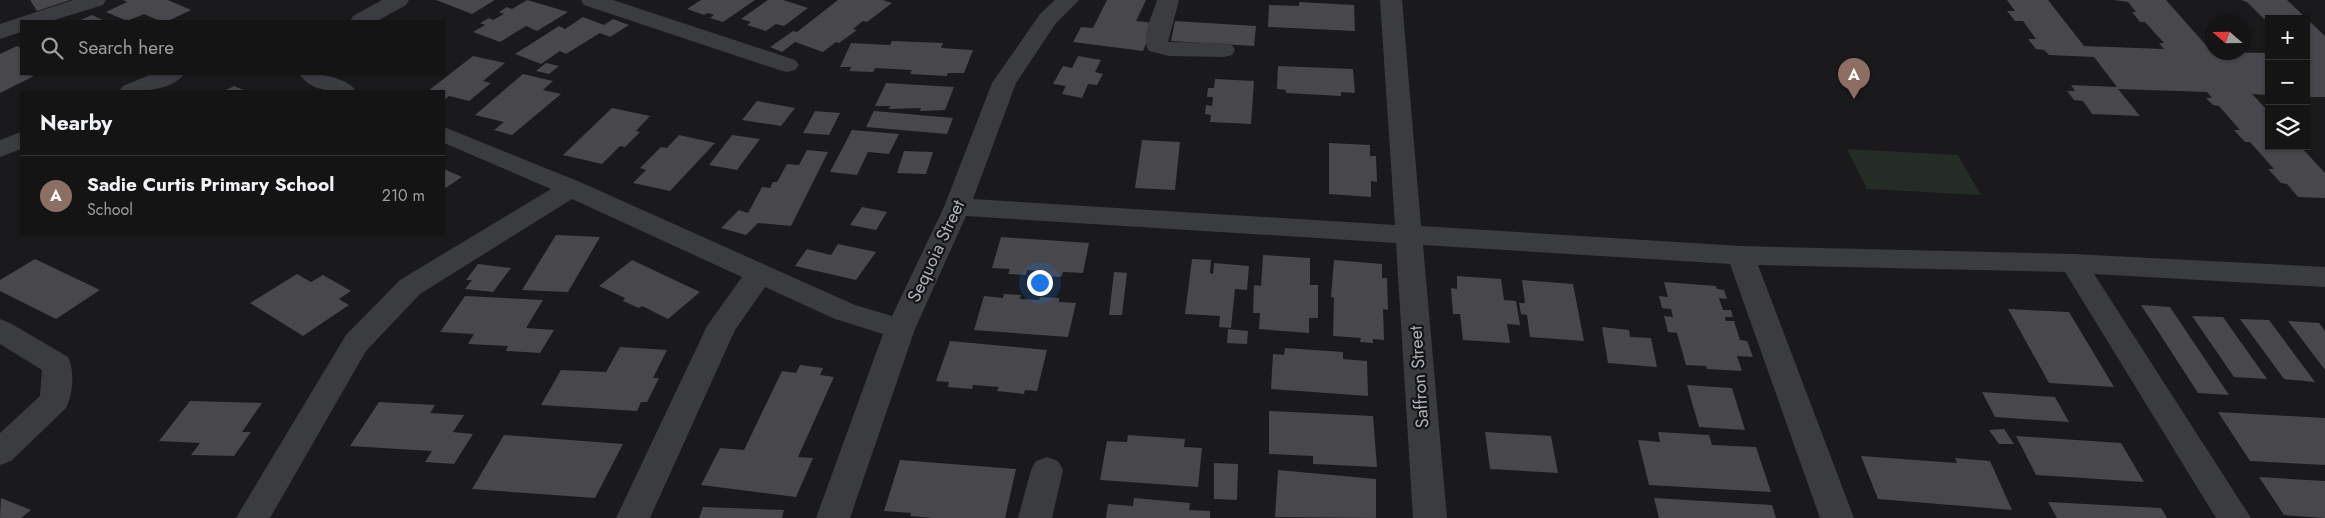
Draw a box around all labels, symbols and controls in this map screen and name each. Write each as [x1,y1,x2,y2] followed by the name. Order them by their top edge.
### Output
[2205,15,2250,60] north arrow
[2265,15,2310,150] map controls
[2265,15,2310,60] button: +
[20,20,445,75] search box
[38,34,66,62] icon: search
[78,34,174,61] text: Search here
[1838,58,1870,99] pin: A
[2265,60,2310,105] button: −
[2265,105,2310,150] button: layers
[40,108,112,138] text: Nearby
[87,171,334,198] text: Sadie Curtis Primary School
[50,184,62,207] text: A
[382,184,425,207] text: 210 m
[901,195,971,307] street label: Sequoia Street
[87,198,133,221] text: School
[1027,270,1053,296] your location
[1402,324,1436,429] street label: Saffron Street

